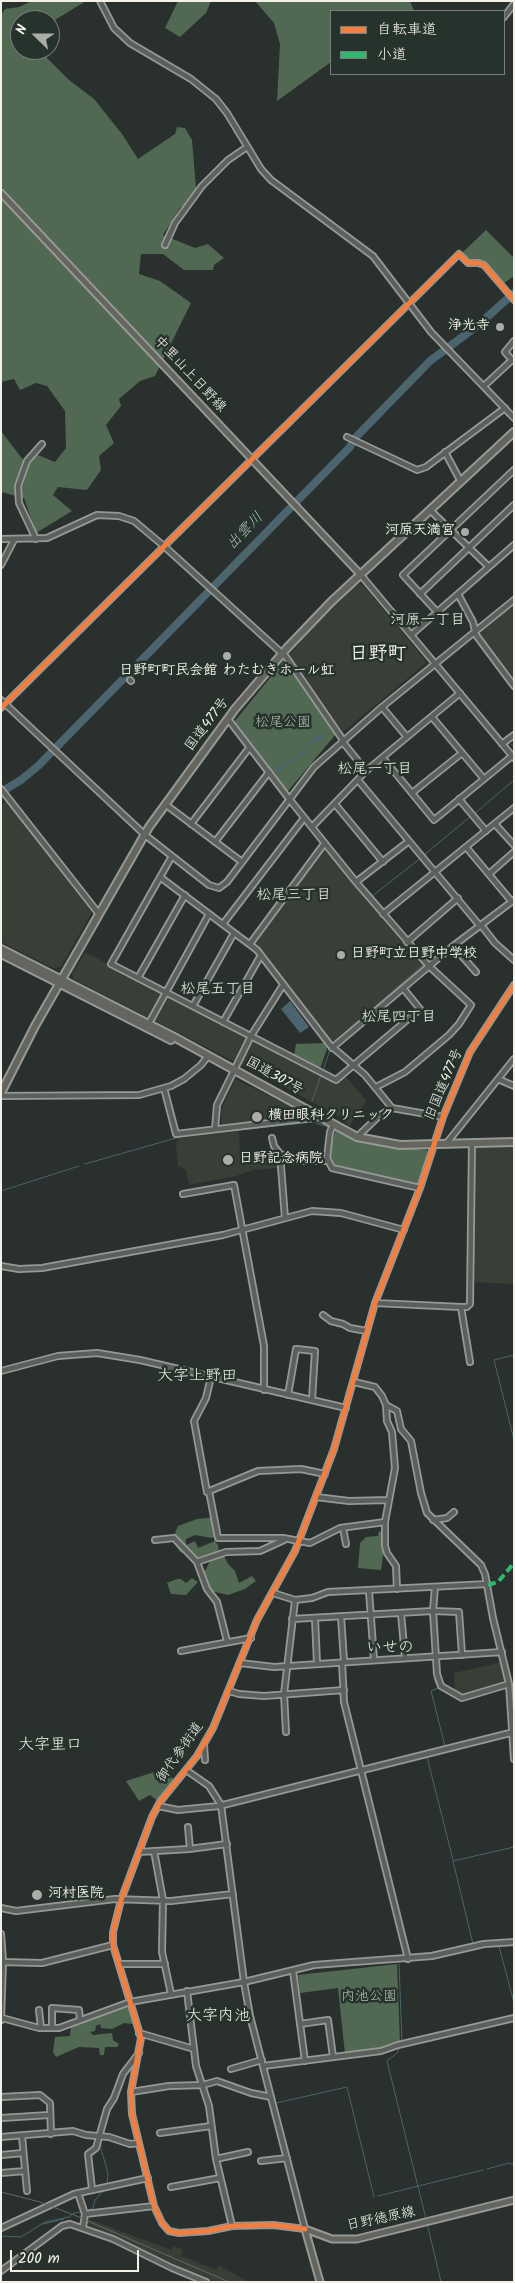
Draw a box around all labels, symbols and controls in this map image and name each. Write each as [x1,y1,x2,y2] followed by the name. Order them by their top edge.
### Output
[10,10,60,60] north arrow
[330,10,505,75] legend
[377,18,437,42] text: 自転車道
[10,22,34,38] text: N
[377,43,407,67] text: 小道
[448,319,490,335] place label: 浄光寺
[494,321,506,333] marker: 浄光寺
[149,333,229,417] street label: 中里山上日野線
[224,510,268,554] water label: 出雲川
[385,524,455,540] place label: 河原天満宮
[459,526,471,538] marker: 河原天満宮
[391,612,465,630] district label: 河原一丁目
[350,645,406,667] district label: 日野町
[221,650,233,662] marker: 日野町町民会館 わたむきホール虹
[119,664,335,680] place label: 日野町町民会館 わたむきホール虹
[182,695,234,755] street label: 国道477号
[255,716,311,732] park label: 松尾公園
[338,761,412,779] district label: 松尾一丁目
[257,887,331,905] district label: 松尾三丁目
[351,947,477,963] place label: 日野町立日野中学校
[335,949,347,961] marker: 日野町立日野中学校
[181,981,255,999] district label: 松尾五丁目
[362,1009,436,1027] district label: 松尾四丁目
[422,1046,468,1124] street label: 旧国道477号
[242,1054,306,1100] street label: 国道307号
[268,1109,394,1125] place label: 横田眼科クリニック
[250,1110,264,1124] marker: 横田眼科クリニック
[239,1152,323,1168] place label: 日野記念病院
[221,1153,235,1167] marker: 日野記念病院
[157,1367,237,1387] district label: 大字上野田
[366,1639,414,1659] district label: いせの
[154,1720,208,1786] street label: 御代参街道
[18,1736,82,1756] district label: 大字里口
[48,1887,104,1903] place label: 河村医院
[30,1888,44,1902] marker: 河村医院
[341,1990,397,2006] park label: 内池公園
[186,2007,250,2027] district label: 大字内池
[345,2205,417,2235] street label: 日野徳原線
[12,2240,141,2272] scale bar
[18,2247,60,2271] text: 200 m

